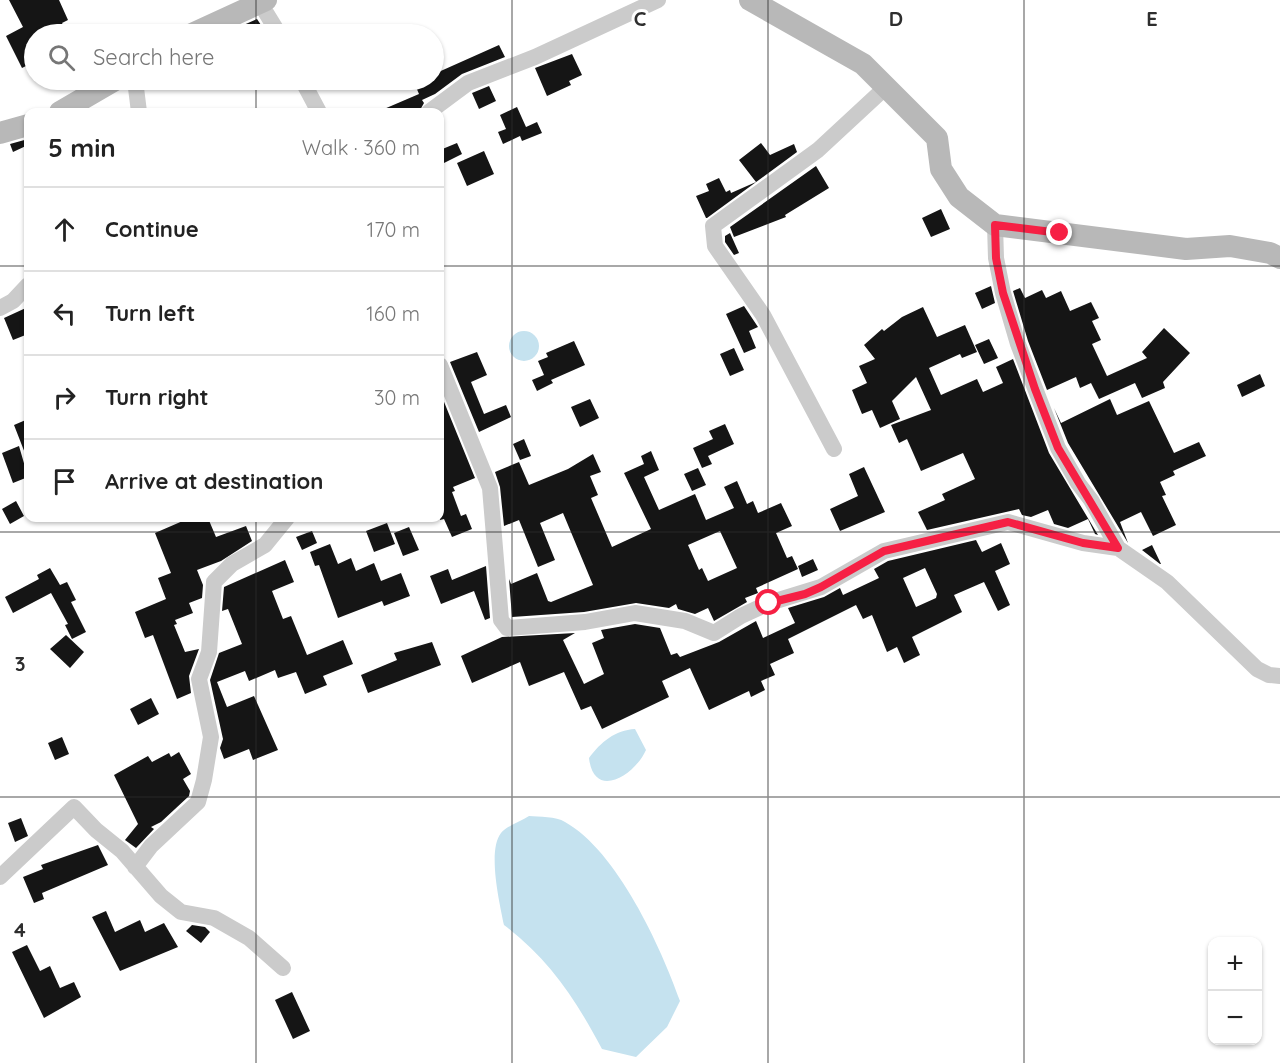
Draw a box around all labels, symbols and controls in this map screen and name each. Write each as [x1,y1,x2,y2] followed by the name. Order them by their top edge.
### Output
[634,6,647,31] text: C
[889,6,903,31] text: D
[1146,6,1158,31] text: E
[24,24,444,90] search box
[45,41,78,74] icon: search
[93,43,214,71] text: Search here
[48,131,116,164] text: 5 min
[302,135,420,160] text: Walk · 360 m
[48,213,81,246] icon: ahead
[105,215,199,243] text: Continue
[367,217,420,242] text: 170 m
[1046,219,1072,245] route end
[48,297,81,330] icon: left
[105,299,195,327] text: Turn left
[366,301,420,326] text: 160 m
[48,381,81,414] icon: right
[105,383,209,411] text: Turn right
[374,385,420,410] text: 30 m
[48,465,81,498] icon: arrive
[105,467,323,495] text: Arrive at destination
[755,589,781,615] route start
[15,651,25,676] text: 3
[14,917,26,942] text: 4
[1208,937,1262,1045] map controls
[1208,937,1262,991] button: +
[1208,991,1262,1045] button: −

